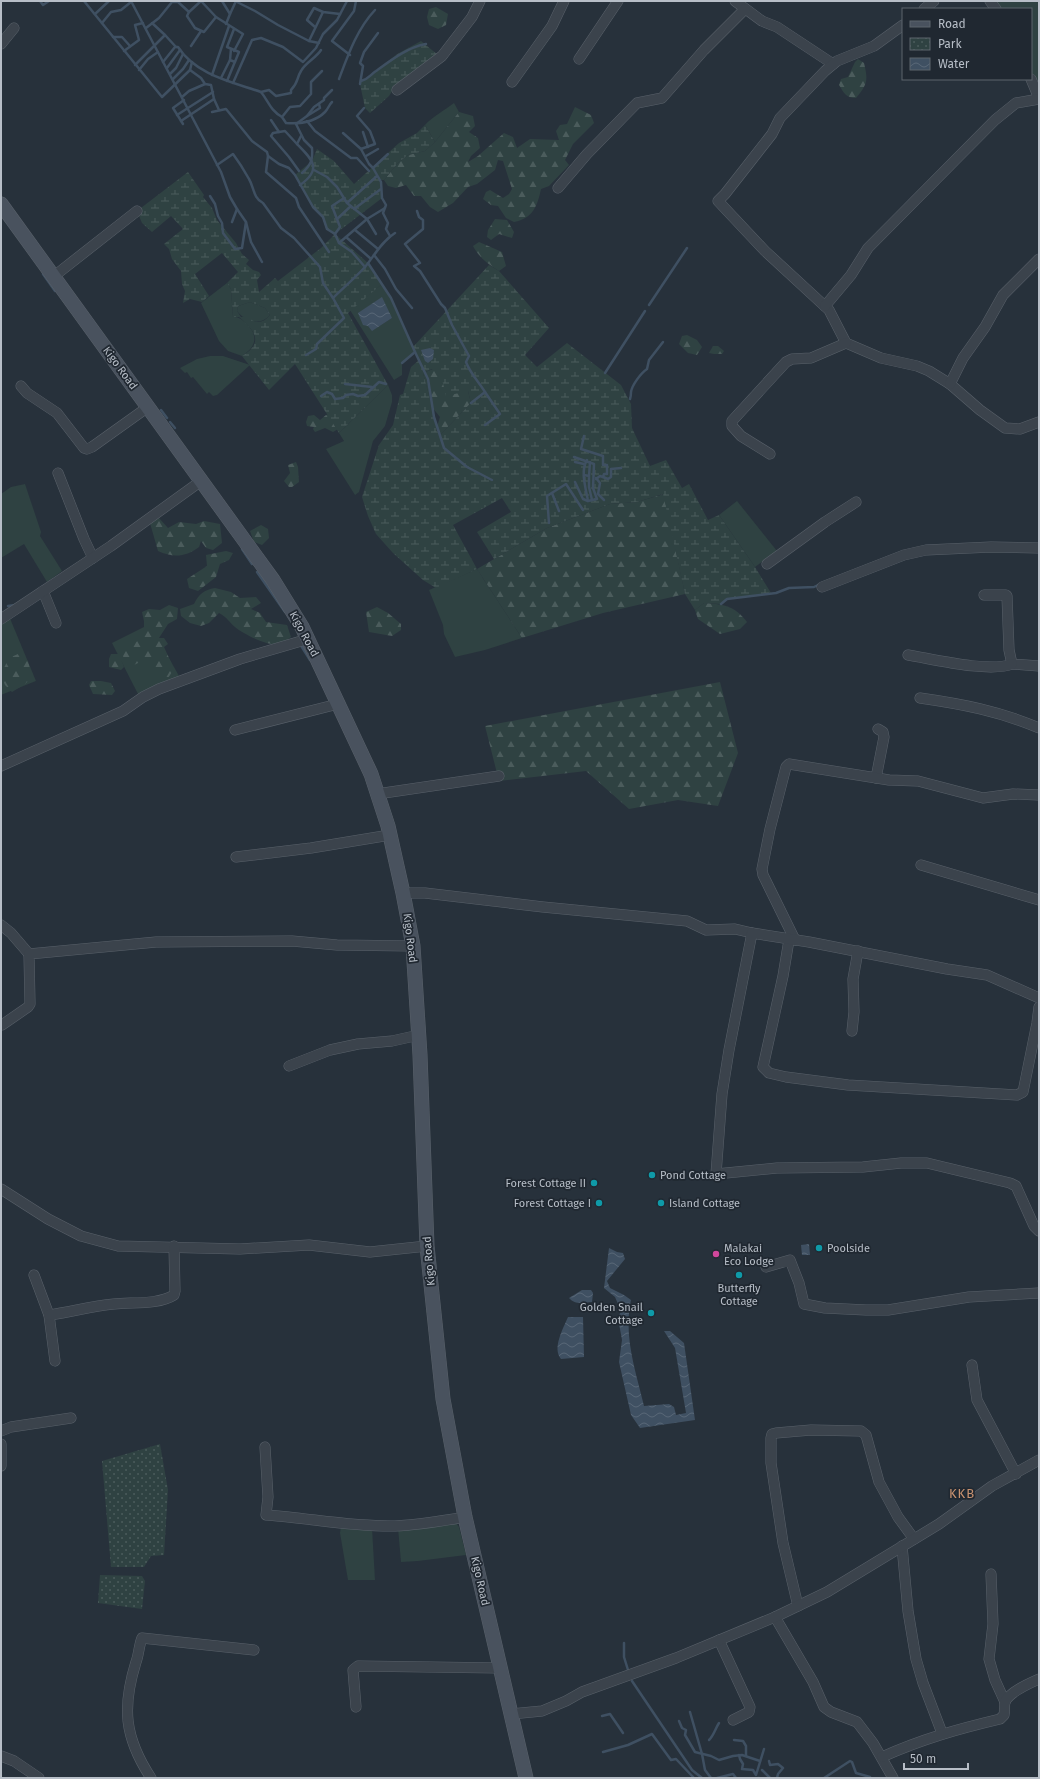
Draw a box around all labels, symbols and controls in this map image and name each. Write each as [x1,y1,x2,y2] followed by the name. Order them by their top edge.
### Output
[902,8,1032,80] legend
[938,17,966,31] text: Road
[938,37,962,51] text: Park
[938,57,970,71] text: Water
[100,344,140,392] street label: Kigo Road
[287,609,321,659] street label: Kigo Road
[401,912,419,964] street label: Kigo Road
[660,1169,726,1182] place label: Pond Cottage
[647,1170,657,1180] marker: Pond Cottage
[506,1177,586,1190] place label: Forest Cottage II
[589,1178,599,1188] marker: Forest Cottage II
[514,1197,591,1210] place label: Forest Cottage I
[669,1197,740,1210] place label: Island Cottage
[594,1198,604,1208] marker: Forest Cottage I
[656,1198,666,1208] marker: Island Cottage
[420,1236,438,1286] street label: Kigo Road
[724,1242,774,1268] place label: Malakai Eco Lodge
[827,1242,870,1255] place label: Poolside
[814,1243,824,1253] marker: Poolside
[711,1249,721,1259] marker: Malakai Eco Lodge
[734,1270,744,1280] marker: Butterfly Cottage
[718,1282,761,1308] place label: Butterfly Cottage
[580,1301,643,1327] place label: Golden Snail Cottage
[646,1308,656,1318] marker: Golden Snail Cottage
[949,1486,975,1501] district label: KKB
[468,1555,492,1607] street label: Kigo Road
[904,1745,968,1771] scale bar
[910,1752,936,1766] text: 50 m

